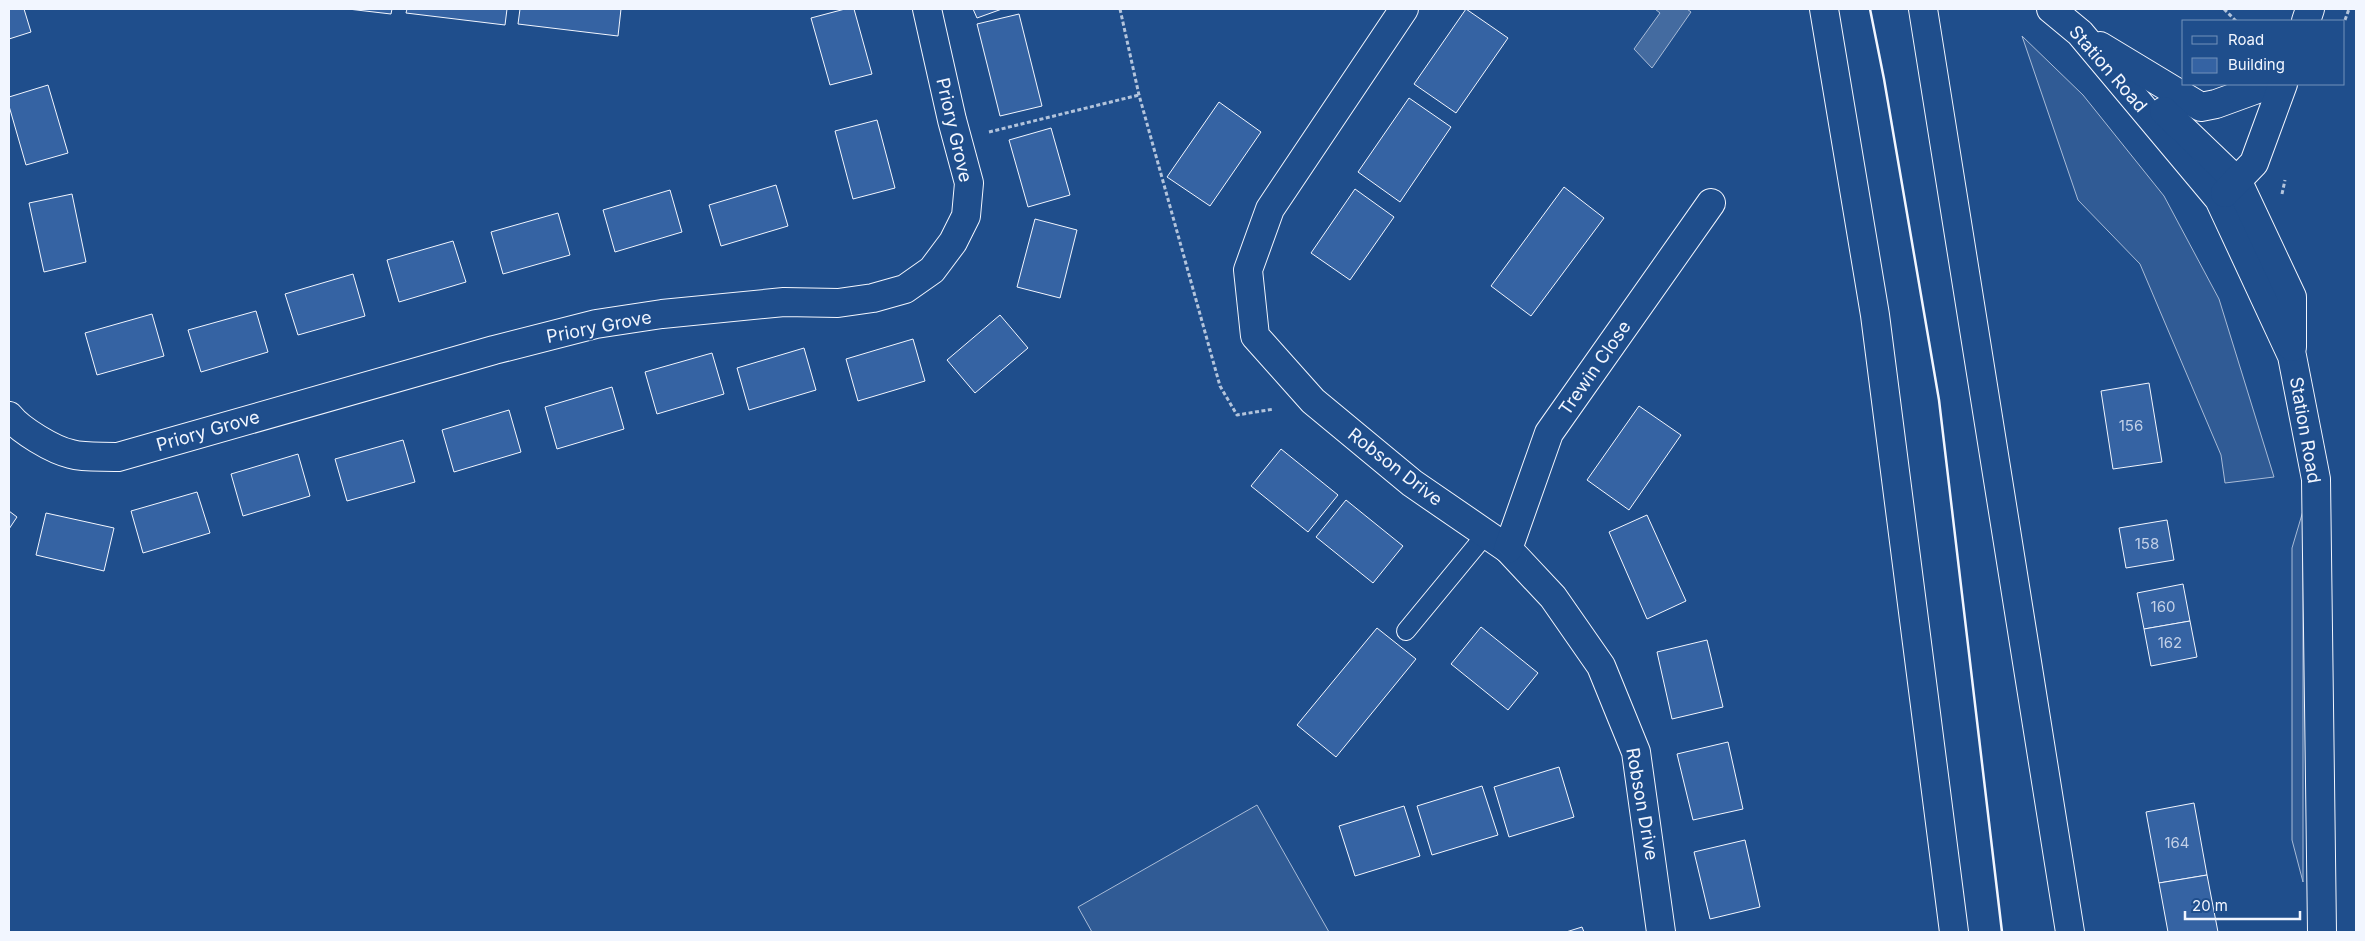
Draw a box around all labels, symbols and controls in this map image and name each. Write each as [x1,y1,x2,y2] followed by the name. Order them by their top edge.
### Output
[2182,20,2345,85] legend
[2065,21,2152,116] street label: Station Road
[2228,30,2264,49] text: Road
[2228,55,2285,74] text: Building
[932,76,977,184] street label: Priory Grove
[545,306,653,347] street label: Priory Grove
[1554,316,1635,419] street label: Trewin Close
[2286,375,2325,485] street label: Station Road
[154,406,262,455] street label: Priory Grove
[2119,416,2143,435] house number: 156
[1344,423,1447,510] street label: Robson Drive
[2135,534,2159,553] house number: 158
[2151,597,2175,616] house number: 160
[2158,633,2182,652] house number: 162
[1622,746,1663,862] street label: Robson Drive
[2164,833,2190,852] house number: 164
[2185,888,2300,920] scale bar
[2192,896,2228,915] text: 20 m

